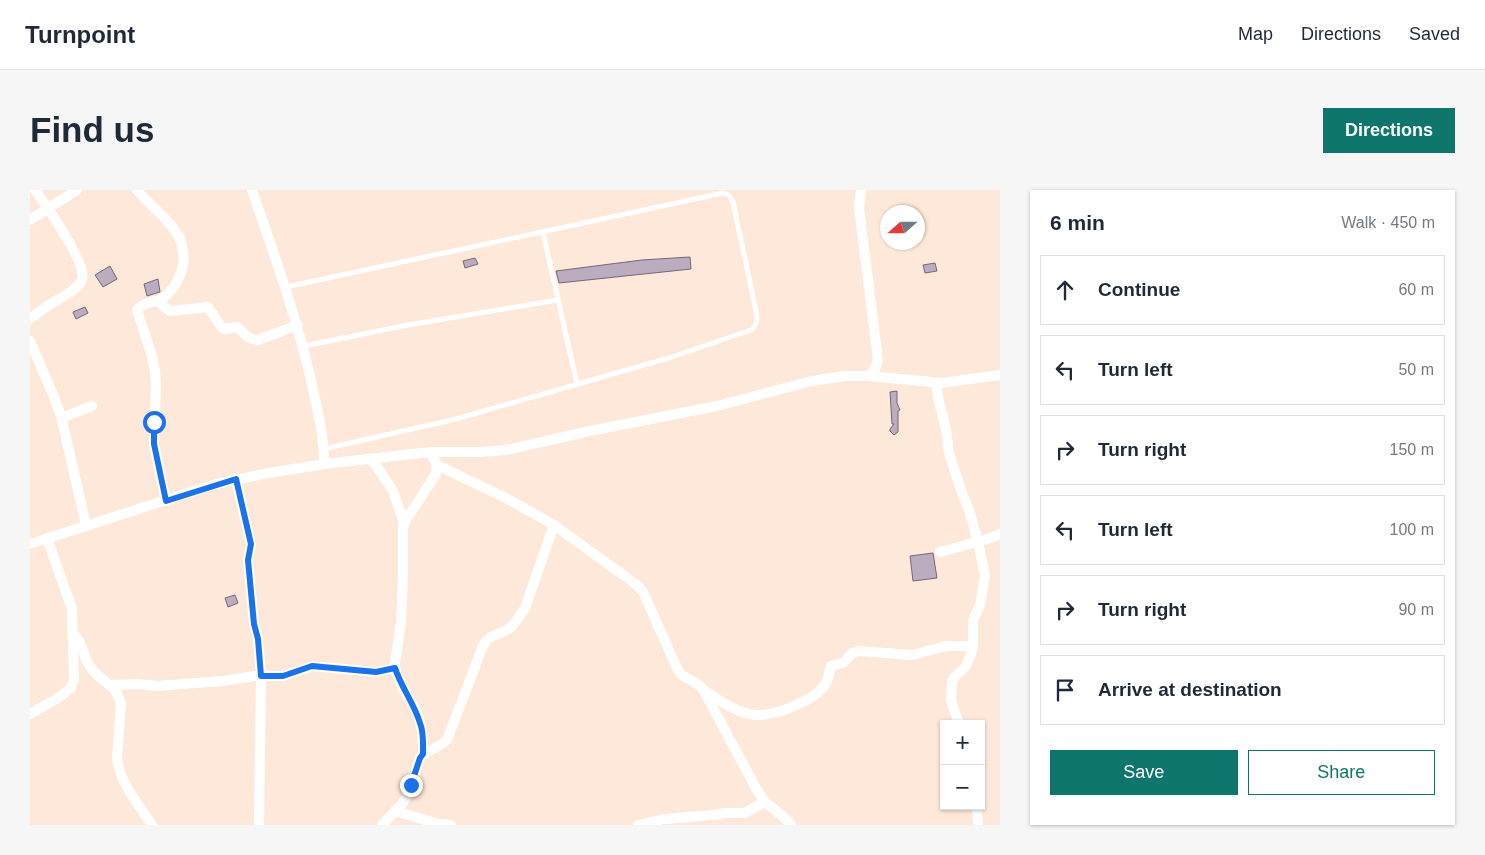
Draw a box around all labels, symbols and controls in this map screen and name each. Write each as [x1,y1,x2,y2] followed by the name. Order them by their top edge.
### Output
[25,21,135,48] text: Turnpoint
[1238,24,1273,44] text: Map
[1301,24,1381,44] text: Directions
[1409,24,1460,44] text: Saved
[1323,108,1455,153] button: Directions
[30,110,154,149] text: Find us
[880,205,925,250] north arrow
[1050,211,1105,234] text: 6 min
[1341,214,1435,231] text: Walk · 450 m
[1051,276,1079,304] icon: ahead
[1098,279,1180,300] text: Continue
[1398,281,1434,298] text: 60 m
[1051,356,1079,384] icon: left
[1098,359,1173,380] text: Turn left
[1398,361,1434,378] text: 50 m
[143,411,166,434] route start
[1051,436,1079,464] icon: right
[1098,439,1186,460] text: Turn right
[1390,441,1434,458] text: 150 m
[1051,516,1079,544] icon: left
[1098,519,1173,540] text: Turn left
[1390,521,1434,538] text: 100 m
[1051,596,1079,624] icon: right
[1098,599,1186,620] text: Turn right
[1398,601,1434,618] text: 90 m
[1051,676,1079,704] icon: arrive
[1098,679,1282,700] text: Arrive at destination
[940,720,985,810] map controls
[940,720,985,765] button: +
[1050,750,1238,795] button: Save
[1248,750,1435,795] button: Share
[940,765,985,810] button: −
[400,774,423,797] route end

